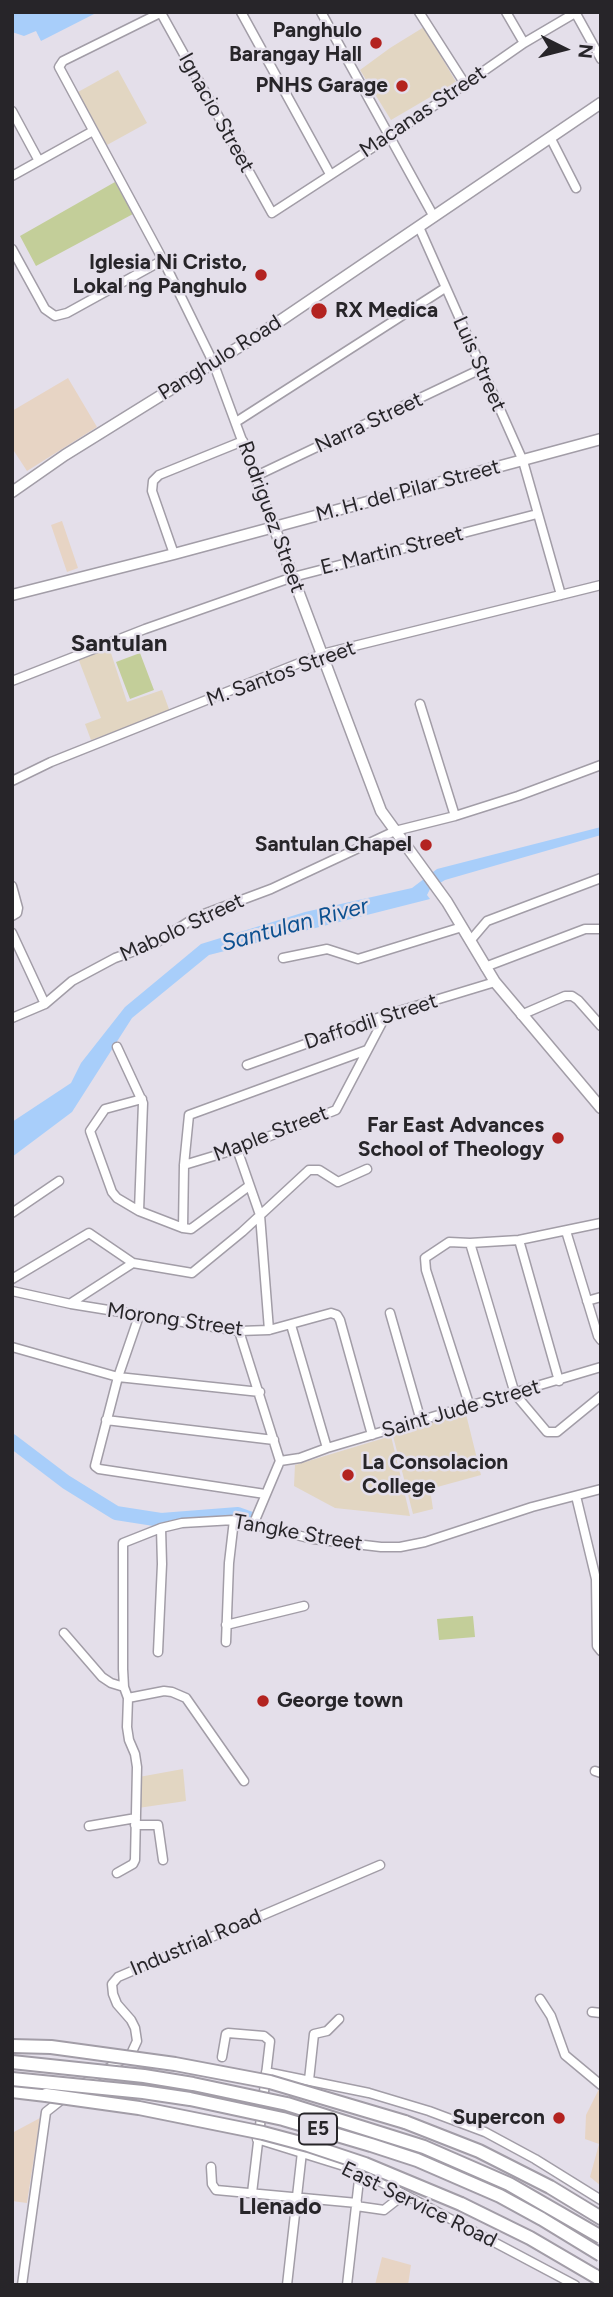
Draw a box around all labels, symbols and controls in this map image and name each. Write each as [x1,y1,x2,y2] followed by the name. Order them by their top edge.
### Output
[529,14,599,84] north arrow
[229,18,362,68] place label: Panghulo Barangay Hall
[368,35,384,51] marker: Panghulo Barangay Hall
[573,43,598,60] text: N
[173,49,259,177] street label: Ignacio Street
[355,61,491,163] street label: Macanas Street
[255,73,388,99] place label: PNHS Garage
[394,78,410,94] marker: PNHS Garage
[72,250,247,300] place label: Iglesia Ni Cristo, Lokal ng Panghulo
[253,267,269,283] marker: Iglesia Ni Cristo, Lokal ng Panghulo
[335,298,438,324] place label: RX Medica
[309,301,329,321] marker: RX Medica
[154,310,286,406] street label: Panghulo Road
[447,313,511,415] street label: Luis Street
[311,387,427,459] street label: Narra Street
[232,438,310,596] street label: Rodriguez Street
[313,454,503,528] street label: M. H. del Pilar Street
[318,521,466,581] street label: E. Martin Street
[71,630,167,658] district label: Santulan
[203,635,359,713] street label: M. Santos Street
[255,832,412,858] place label: Santulan Chapel
[418,837,434,853] marker: Santulan Chapel
[116,888,248,968] street label: Mabolo Street
[218,892,372,958] water label: Santulan River
[301,989,441,1055] street label: Daffodil Street
[210,1101,332,1167] street label: Maple Street
[358,1113,544,1163] place label: Far East Advances School of Theology
[550,1130,566,1146] marker: Far East Advances School of Theology
[105,1298,245,1342] street label: Morong Street
[379,1374,543,1444] street label: Saint Jude Street
[362,1450,508,1500] place label: La Consolacion College
[340,1467,356,1483] marker: La Consolacion College
[232,1509,364,1557] street label: Tangke Street
[277,1688,403,1714] place label: George town
[255,1693,271,1709] marker: George town
[127,1904,265,1982] street label: Industrial Road
[453,2105,545,2131] place label: Supercon
[551,2110,567,2126] marker: Supercon
[299,2114,337,2144] road number: E5
[337,2156,501,2254] street label: East Service Road
[238,2193,322,2221] district label: Llenado

